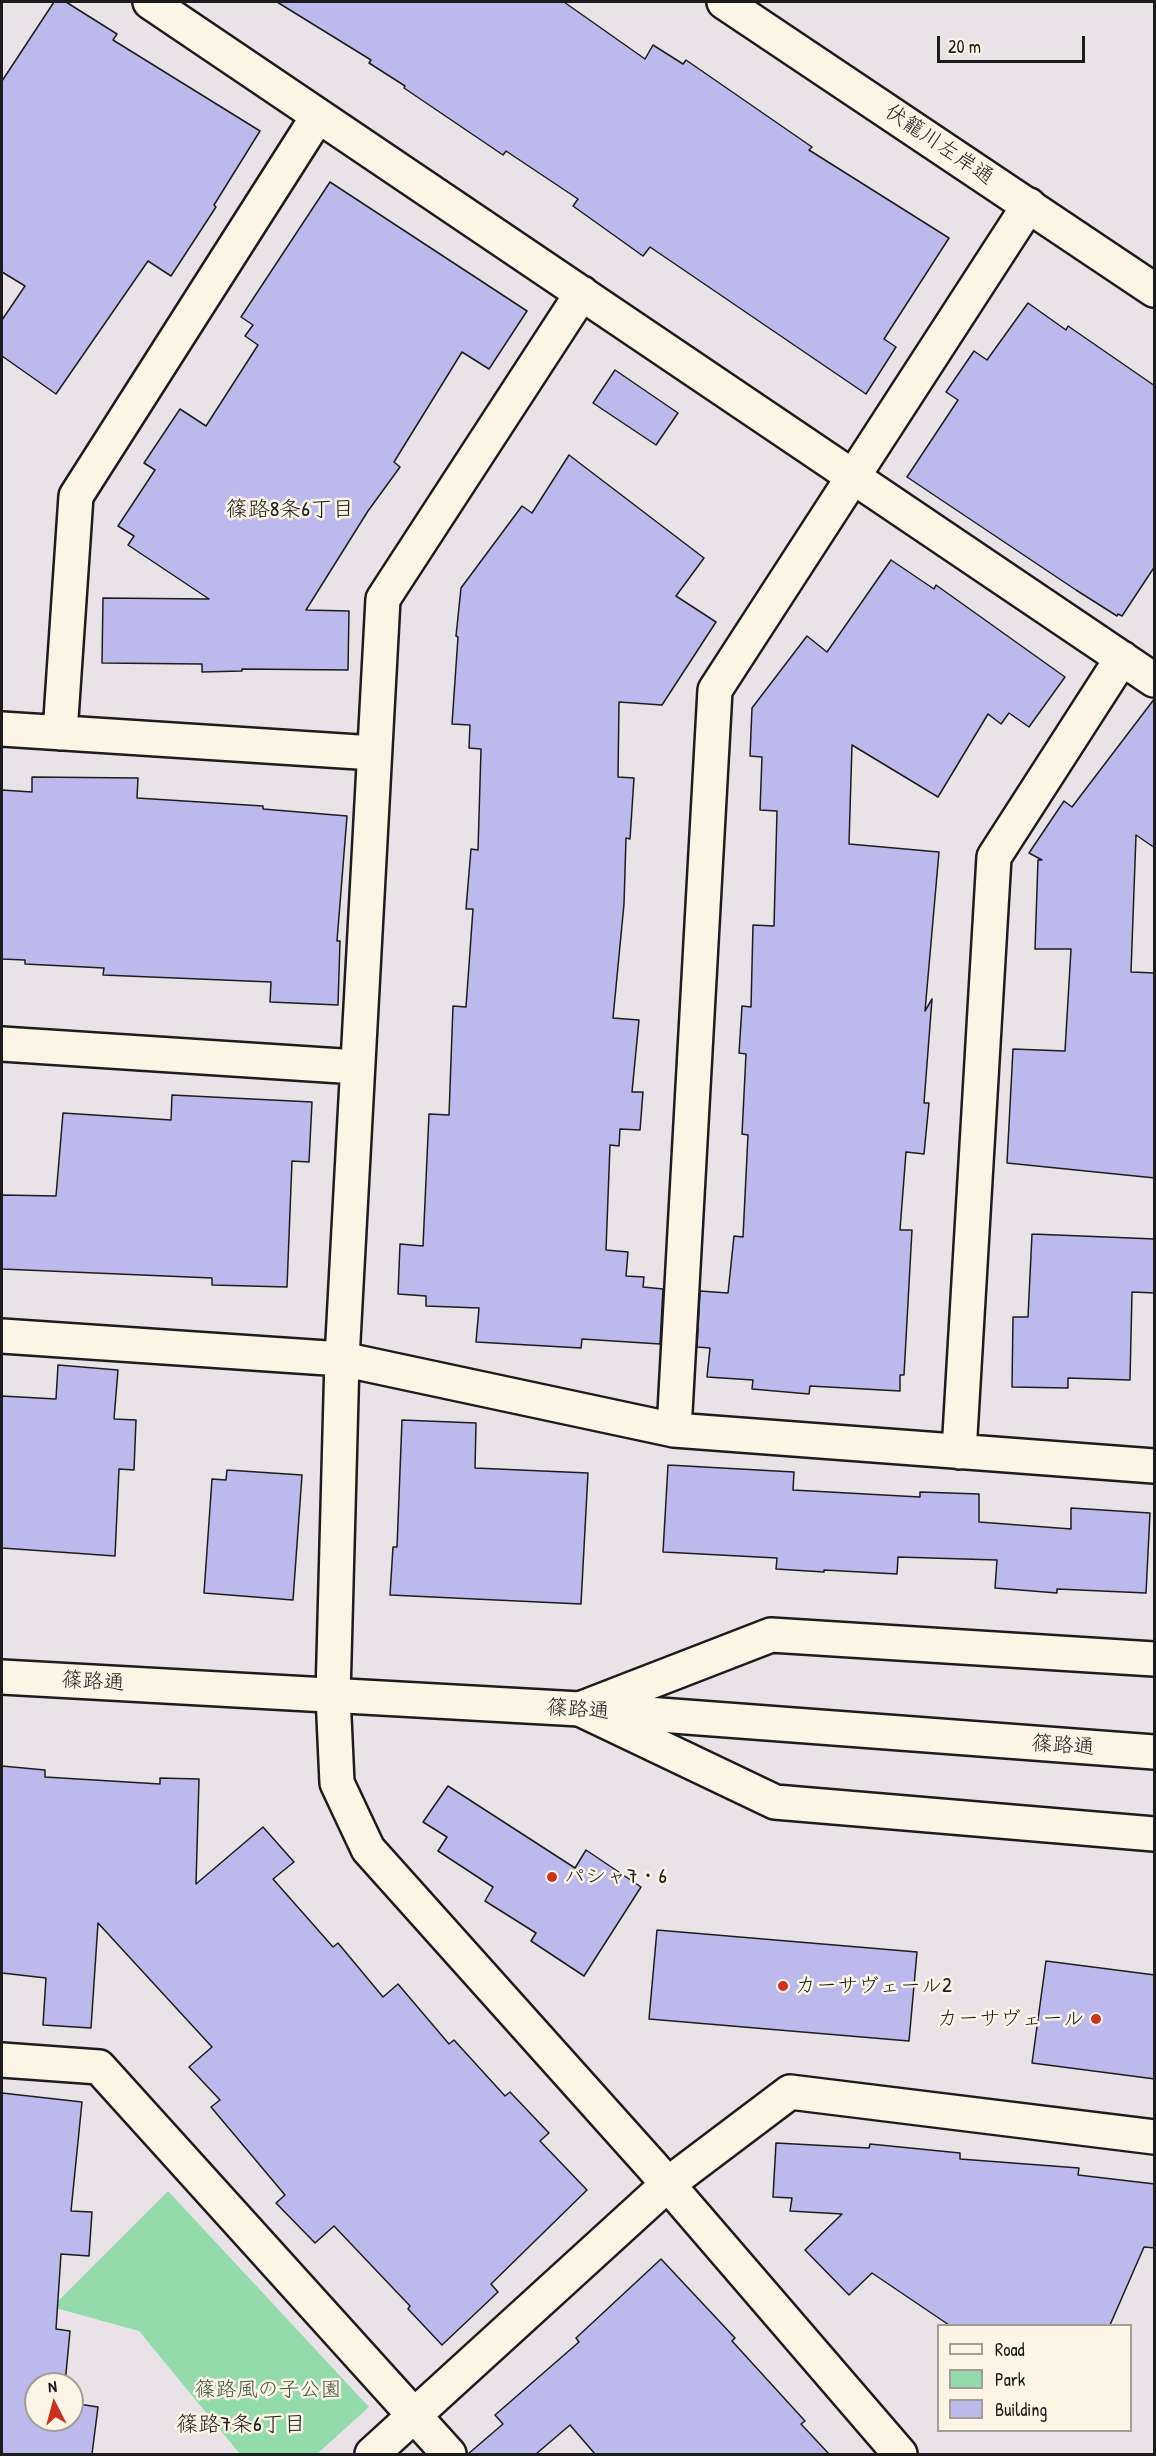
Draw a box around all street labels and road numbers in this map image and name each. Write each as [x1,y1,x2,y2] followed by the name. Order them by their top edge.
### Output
[880,99,998,191] street label: 伏籠川左岸通
[61,1668,125,1696] street label: 篠路通
[546,1695,610,1725] street label: 篠路通
[1031,1731,1095,1761] street label: 篠路通

